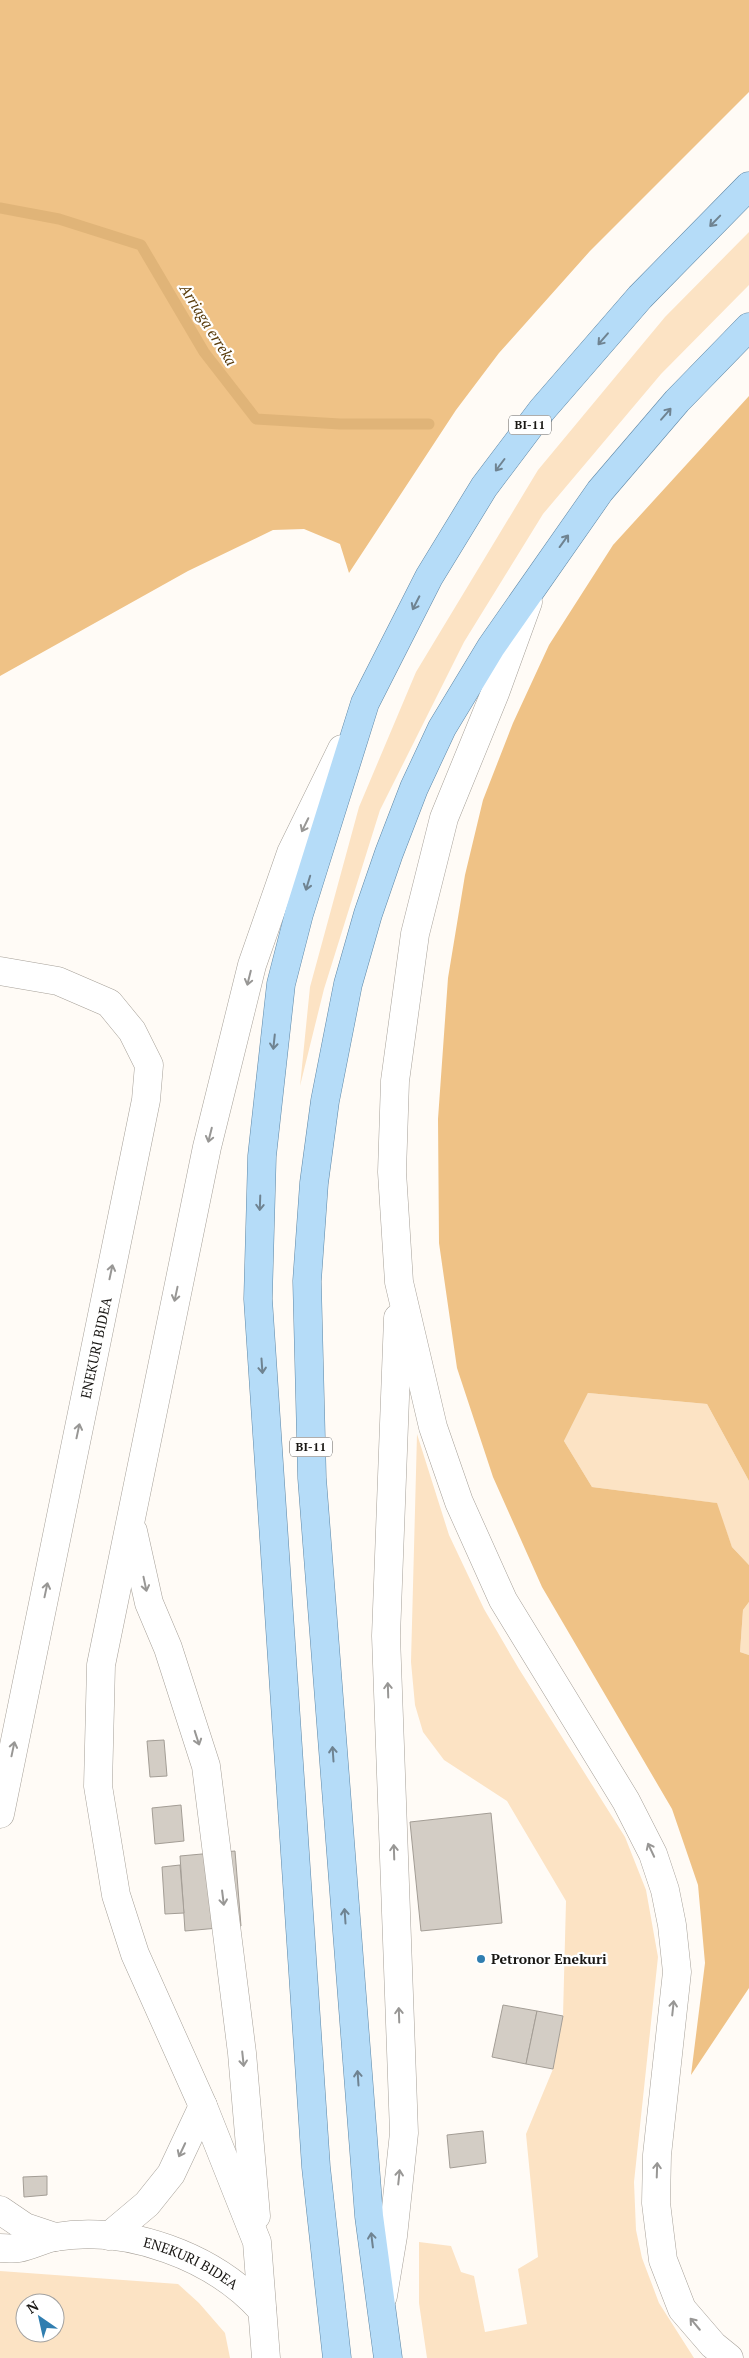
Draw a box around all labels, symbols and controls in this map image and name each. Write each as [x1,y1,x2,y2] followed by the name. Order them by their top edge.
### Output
[709,215,721,227] one-way arrow
[175,279,242,369] water label: Arriaga erreka
[598,333,609,346] one-way arrow
[660,408,672,421] one-way arrow
[509,416,551,434] road number: BI-11
[495,458,506,471] one-way arrow
[559,534,569,548] one-way arrow
[410,595,420,610] one-way arrow
[300,818,310,833] one-way arrow
[303,875,313,891] one-way arrow
[244,969,253,985] one-way arrow
[269,1033,279,1049] one-way arrow
[205,1127,214,1143] one-way arrow
[256,1195,265,1211] one-way arrow
[107,1264,116,1280] one-way arrow
[170,1286,180,1302] one-way arrow
[75,1295,116,1400] street label: ENEKURI BIDEA
[257,1357,266,1373] one-way arrow
[74,1423,84,1439] one-way arrow
[290,1438,332,1456] road number: BI-11
[140,1576,150,1592] one-way arrow
[42,1583,51,1599] one-way arrow
[383,1682,393,1698] one-way arrow
[193,1729,202,1745] one-way arrow
[9,1742,19,1758] one-way arrow
[328,1747,337,1763] one-way arrow
[645,1843,655,1858] one-way arrow
[389,1845,398,1861] one-way arrow
[218,1889,228,1905] one-way arrow
[341,1909,350,1925] one-way arrow
[491,1949,607,1968] place label: Petronor Enekuri
[475,1953,487,1965] marker: Petronor Enekuri
[668,2001,678,2017] one-way arrow
[395,2007,404,2023] one-way arrow
[238,2051,248,2067] one-way arrow
[353,2071,363,2087] one-way arrow
[177,2142,187,2157] one-way arrow
[652,2162,662,2178] one-way arrow
[394,2169,404,2185] one-way arrow
[142,2232,243,2294] street label: ENEKURI BIDEA
[367,2233,377,2249] one-way arrow
[15,2293,65,2343] north arrow
[23,2296,42,2318] text: N
[690,2317,701,2330] one-way arrow

